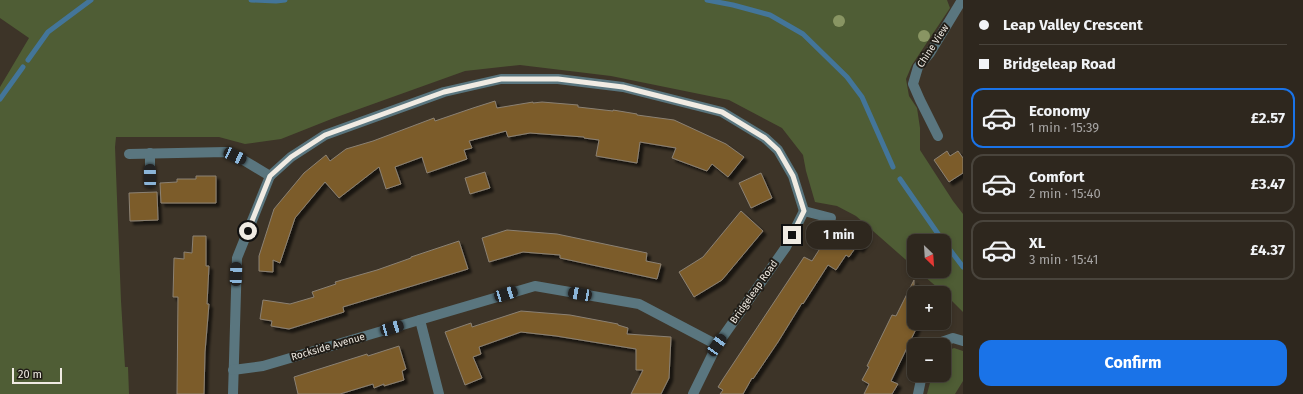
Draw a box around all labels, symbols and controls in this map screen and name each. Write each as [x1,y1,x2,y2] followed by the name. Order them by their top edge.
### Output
[1003,16,1143,34] text: Leap Valley Crescent
[915,22,951,70] street label: Chine View
[1003,55,1116,73] text: Bridgeleap Road
[981,100,1017,136] icon: car
[1029,102,1090,120] text: Economy
[1251,109,1285,127] text: £2.57
[1029,120,1099,135] text: 1 min · 15:39
[222,145,248,167] car
[144,164,156,188] car
[981,166,1017,202] icon: car
[1029,168,1085,186] text: Comfort
[1251,175,1285,193] text: £3.47
[1029,186,1101,201] text: 2 min · 15:40
[806,221,872,249] callout: 1 min
[239,222,257,240] route start
[783,226,801,244] route end
[823,227,855,242] text: 1 min
[981,232,1017,268] icon: car
[907,234,951,278] north arrow
[907,234,951,382] map controls
[1029,234,1045,252] text: XL
[1250,241,1285,259] text: £4.37
[1029,252,1098,267] text: 3 min · 15:41
[728,258,780,326] street label: Bridgeleap Road
[230,262,242,286] car
[493,285,519,303] car
[567,286,593,302] car
[907,286,951,330] button: +
[379,319,405,337] car
[290,331,366,363] street label: Rockside Avenue
[705,332,729,358] car
[907,338,951,382] button: −
[979,340,1287,386] button: Confirm
[12,366,62,385] scale bar
[18,368,42,381] text: 20 m

